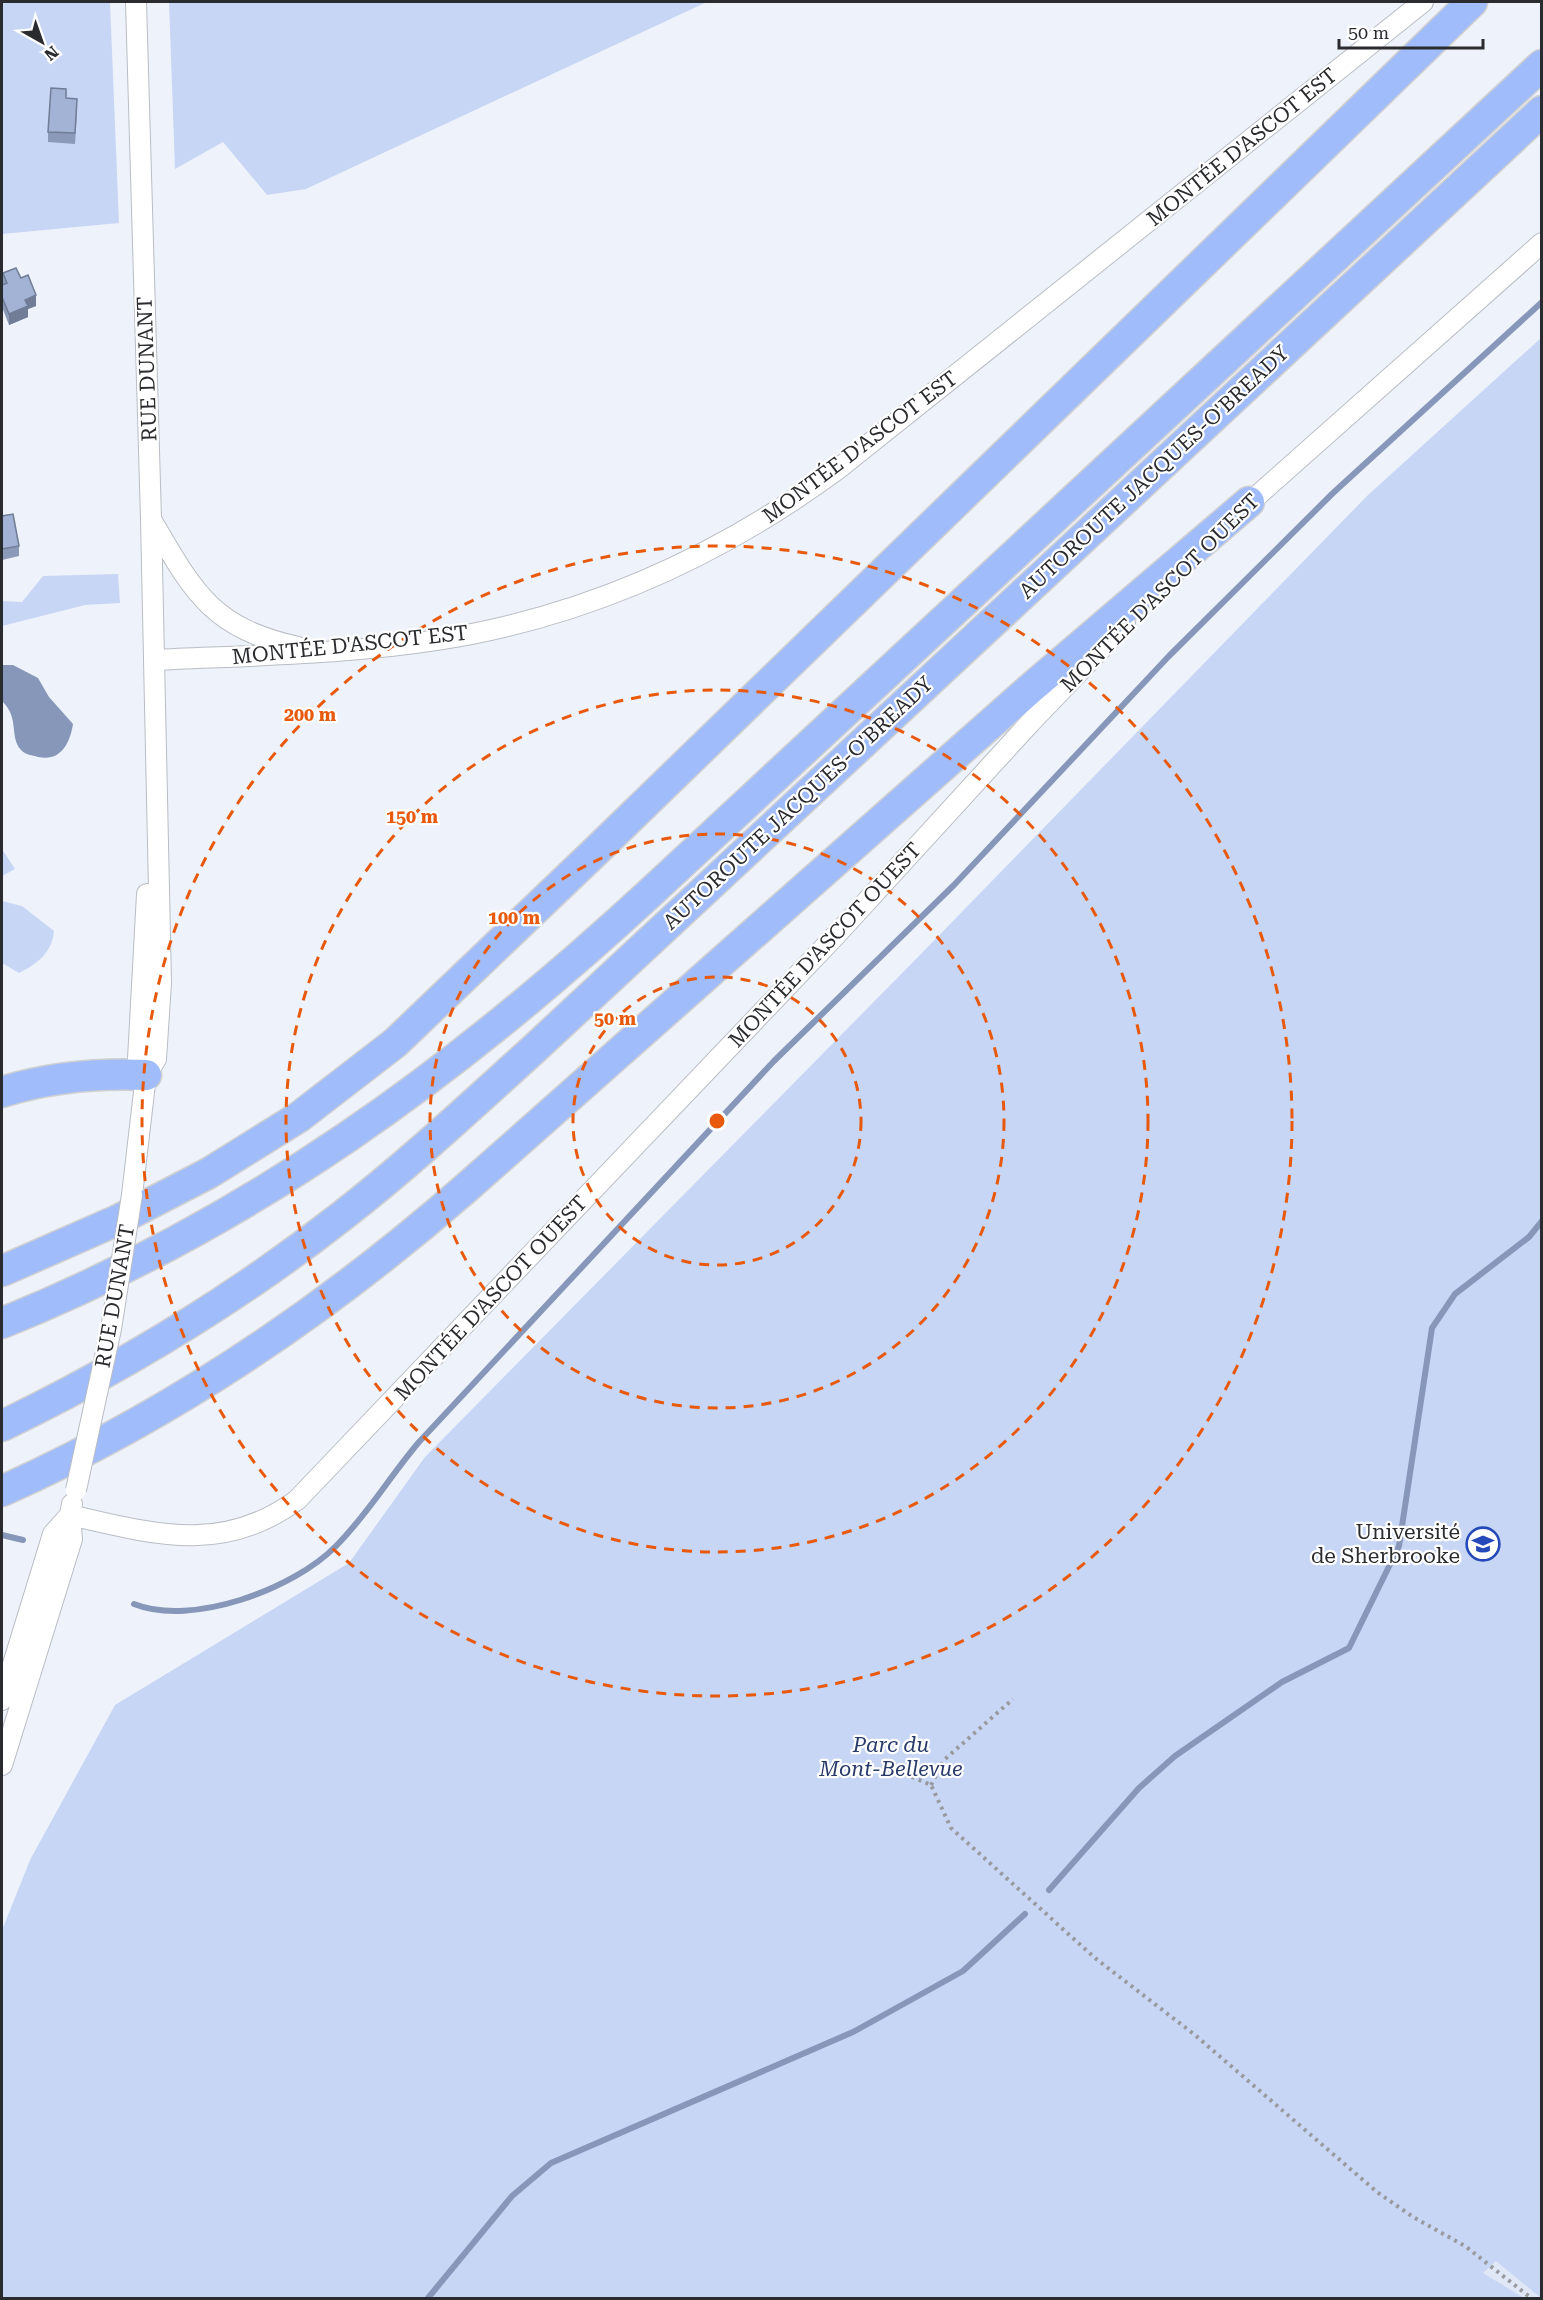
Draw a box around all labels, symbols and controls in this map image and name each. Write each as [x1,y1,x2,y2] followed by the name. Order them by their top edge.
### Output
[12,12,72,72] north arrow
[1339,12,1483,50] scale bar
[1348,22,1389,43] text: 50 m
[40,42,62,64] text: N
[1142,62,1342,231] street label: MONTÉE D'ASCOT EST
[132,296,162,442] street label: RUE DUNANT
[1014,340,1294,603] street label: AUTOROUTE JACQUES-O'BREADY
[758,365,962,528] street label: MONTÉE D'ASCOT EST
[1055,488,1264,697] street label: MONTÉE D'ASCOT OUEST
[231,620,469,669] street label: MONTÉE D'ASCOT EST
[658,671,938,934] street label: AUTOROUTE JACQUES-O'BREADY
[284,704,337,725] text: 200 m
[386,806,439,827] text: 150 m
[723,837,926,1052] street label: MONTÉE D'ASCOT OUEST
[488,907,541,928] text: 100 m
[594,1008,637,1029] text: 50 m
[707,1111,727,1131] centre of rings
[389,1190,592,1405] street label: MONTÉE D'ASCOT OUEST
[91,1222,139,1370] street label: RUE DUNANT
[1311,1520,1460,1568] place label: Université de Sherbrooke
[1465,1526,1501,1562] school or university icon: Université de Sherbrooke
[818,1733,963,1781] park label: Parc du Mont-Bellevue

